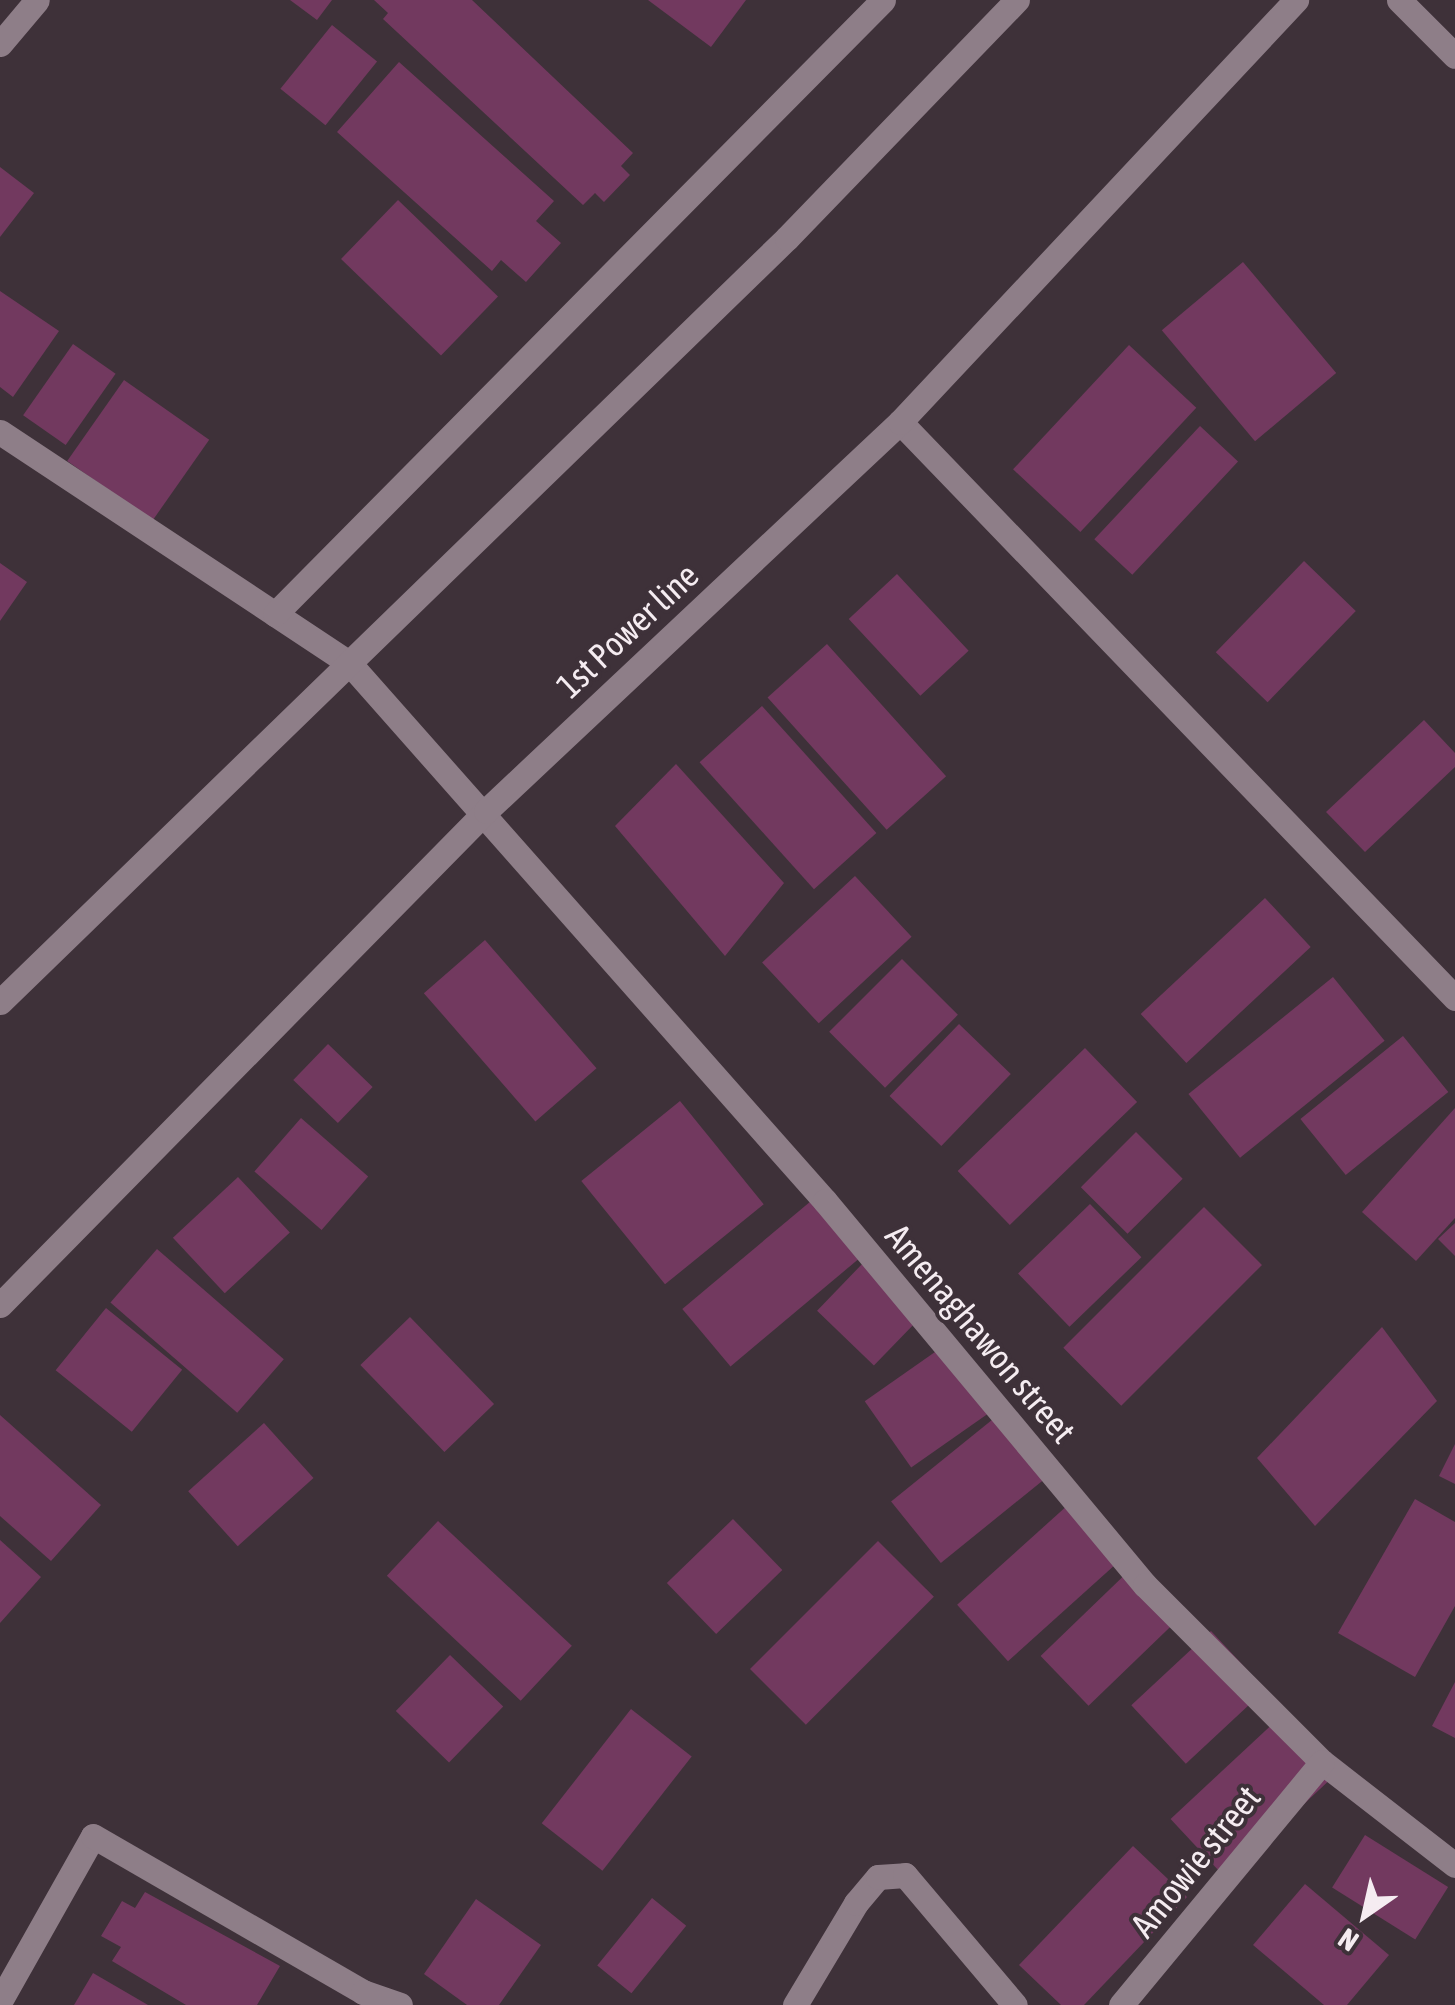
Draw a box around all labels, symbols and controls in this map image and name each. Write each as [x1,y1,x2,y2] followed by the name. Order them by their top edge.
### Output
[547,554,707,706] street label: 1st Power line
[877,1215,1085,1451] street label: Amenaghawon street
[1121,1777,1269,1945] street label: Amowie street
[1315,1865,1415,1965] north arrow
[1332,1922,1364,1958] text: N

